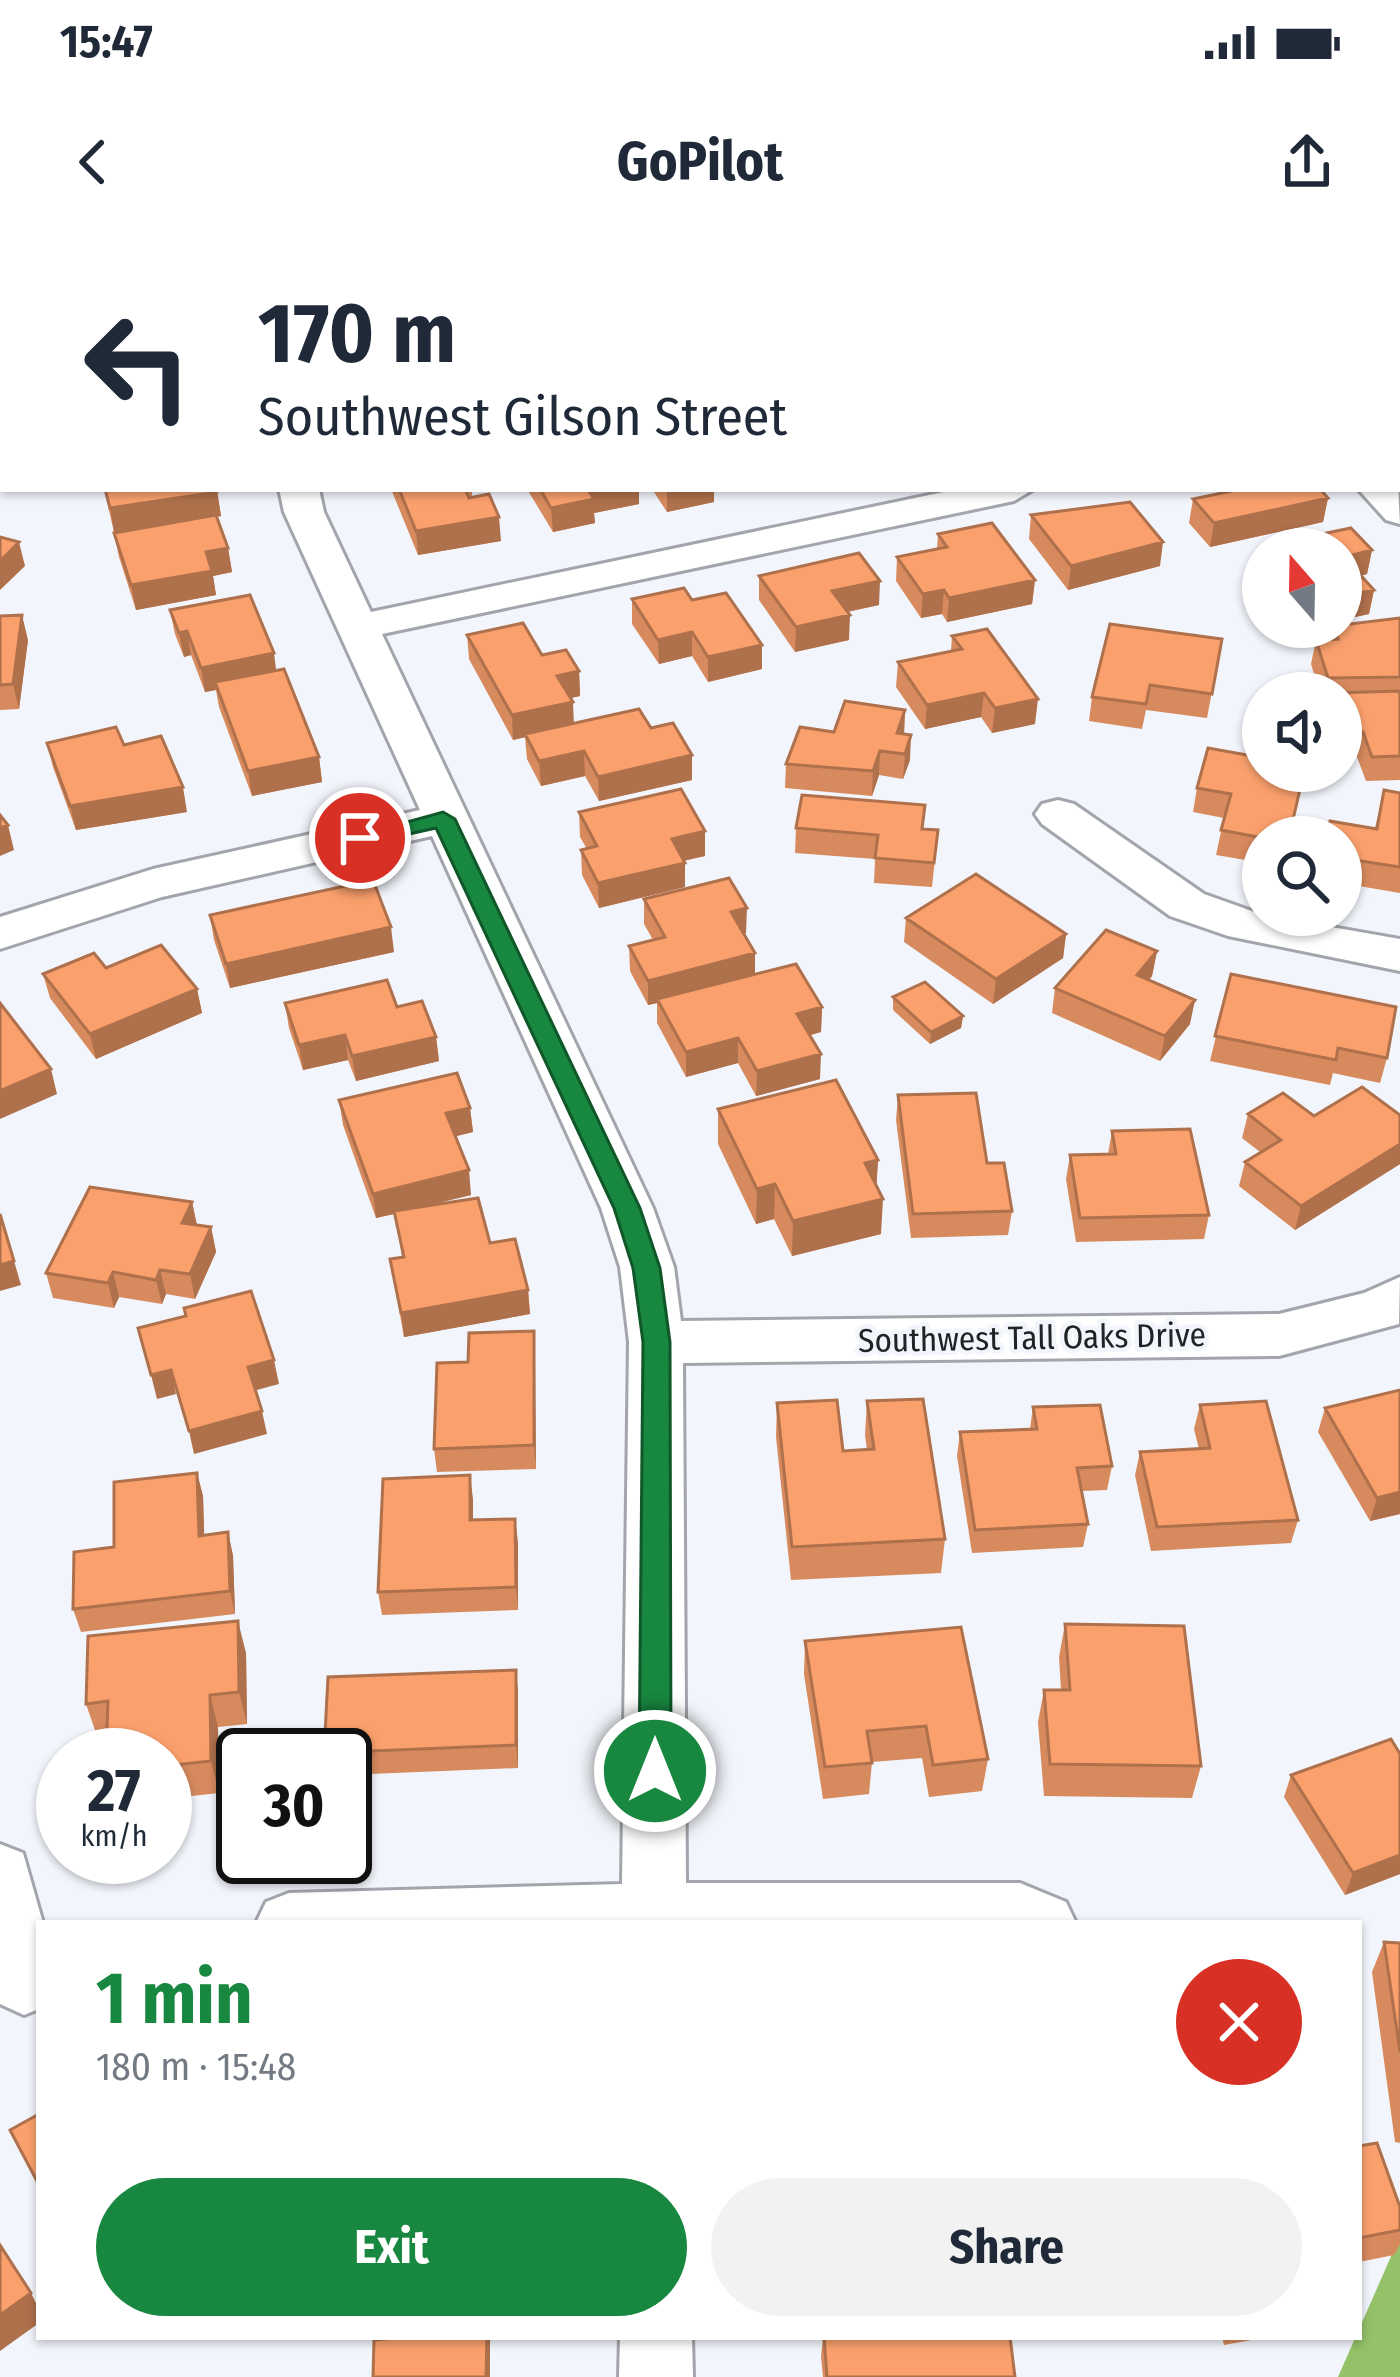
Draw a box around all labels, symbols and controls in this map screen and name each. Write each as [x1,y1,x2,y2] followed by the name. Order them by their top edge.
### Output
[60,15,153,69] text: 15:47
[60,129,126,195] icon: back
[1274,129,1340,195] icon: share
[617,130,783,194] text: GoPilot
[258,283,456,384] text: 170 m
[60,288,216,444] icon: left
[258,385,787,449] text: Southwest Gilson Street
[1242,528,1362,648] north arrow
[1242,528,1362,936] map controls
[1242,672,1362,792] button: sound
[309,787,411,889] pin
[327,805,393,871] icon: arrive
[1242,816,1362,936] button: search
[858,1315,1206,1361] street label: Southwest Tall Oaks Drive
[592,1708,718,1834] position arrow
[216,1728,372,1884] speed limit sign: 30
[87,1755,141,1827] text: 27
[81,1818,147,1854] text: km/h
[96,1956,253,2042] text: 1 min
[1176,1959,1302,2085] button: close
[96,2044,296,2090] text: 180 m · 15:48
[96,2178,687,2316] button: Exit
[711,2178,1302,2316] button: Share

